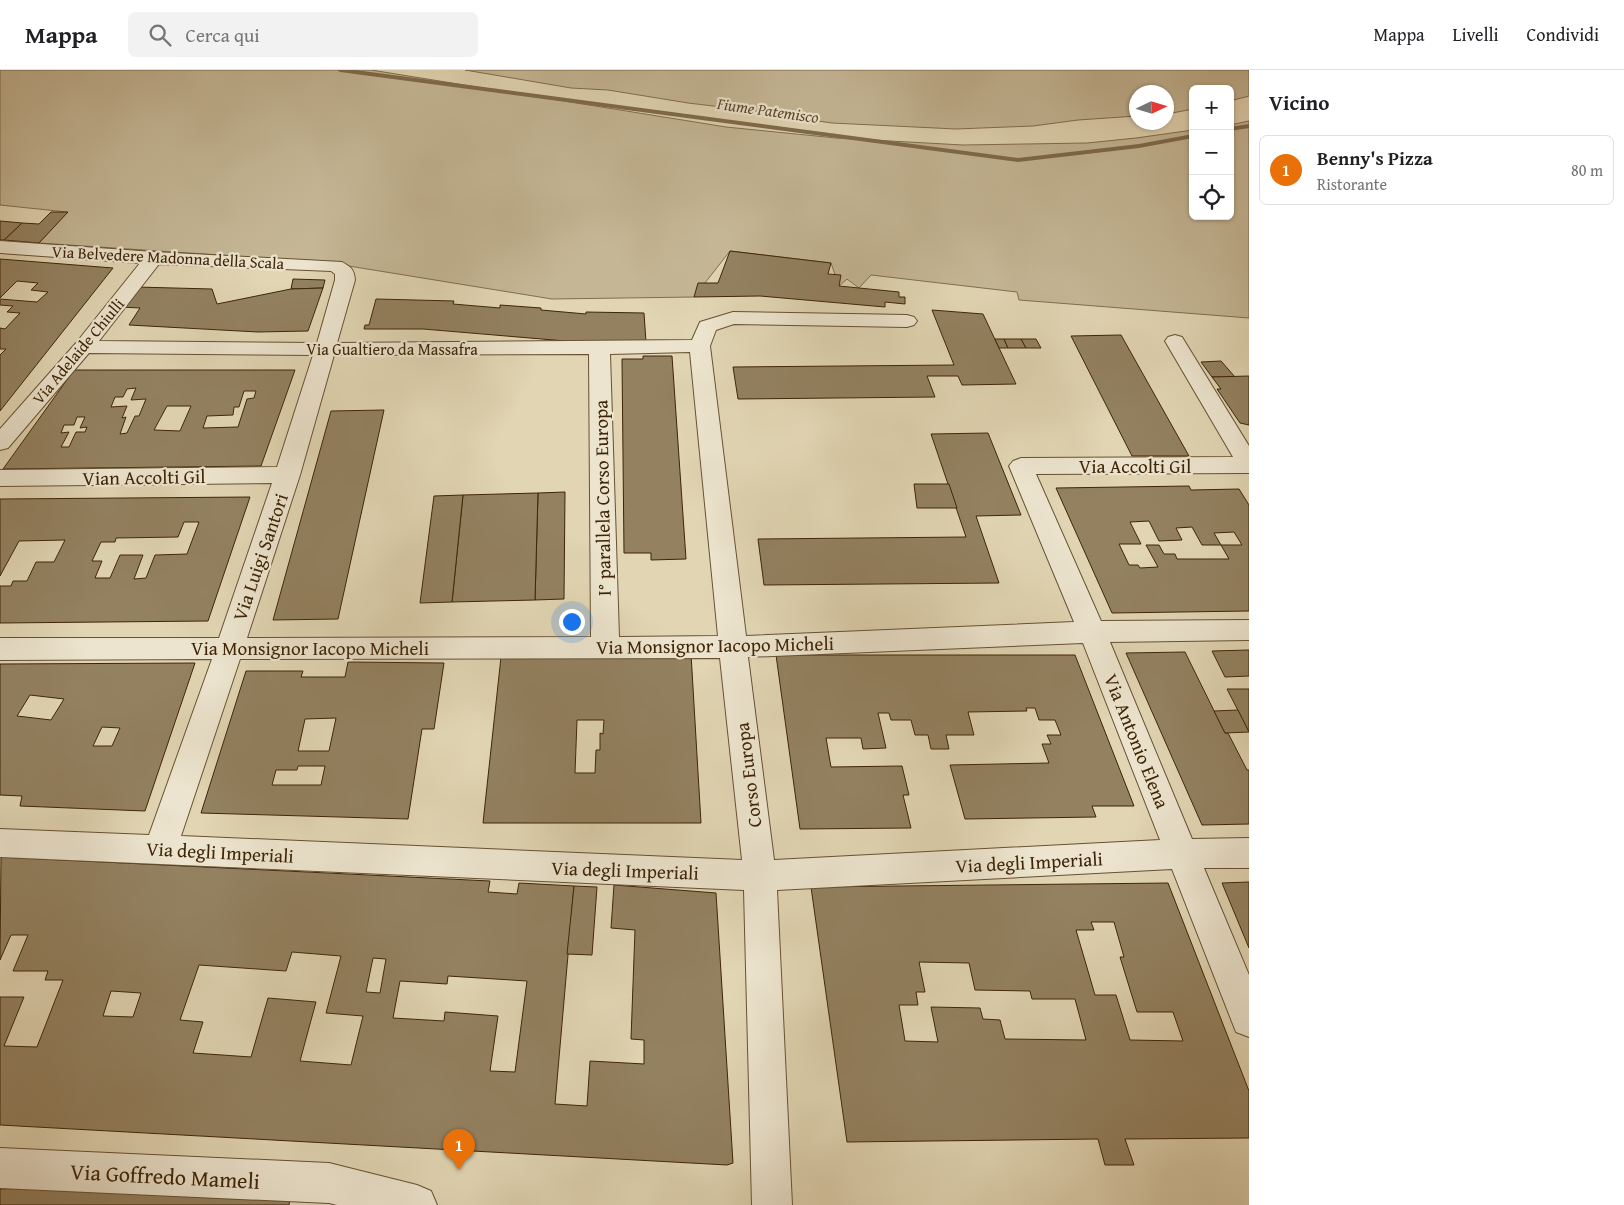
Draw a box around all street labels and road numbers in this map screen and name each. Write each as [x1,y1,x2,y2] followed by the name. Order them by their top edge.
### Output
[51,239,285,275] street label: Via Belvedere Madonna della Scala
[26,292,130,409] street label: Via Adelaide Chiulli
[306,337,478,361] street label: Via Gualtiero da Massafra
[586,400,618,596] street label: I° parallela Corso Europa
[1079,452,1191,480] street label: Via Accolti Gil
[82,462,206,492] street label: Vian Accolti Gil
[225,489,295,625] street label: Via Luigi Santori
[596,629,834,661] street label: Via Monsignor Iacopo Micheli
[191,634,429,662] street label: Via Monsignor Iacopo Micheli
[1097,669,1177,813] street label: Via Antonio Elena
[728,721,768,829] street label: Corso Europa
[146,834,294,870] street label: Via degli Imperiali
[955,844,1103,880] street label: Via degli Imperiali
[551,853,699,887] street label: Via degli Imperiali
[69,1155,261,1197] street label: Via Goffredo Mameli

